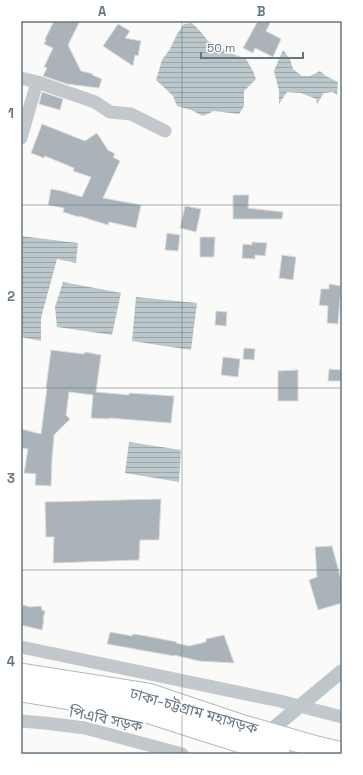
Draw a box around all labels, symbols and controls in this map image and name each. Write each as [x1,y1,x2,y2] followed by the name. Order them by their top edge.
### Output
[98,3,107,20] text: A
[257,3,266,20] text: B
[201,34,303,60] scale bar
[207,40,235,56] text: 50 m
[8,105,14,122] text: 1
[7,288,15,305] text: 2
[7,470,15,487] text: 3
[7,653,15,670] text: 4
[127,683,261,738] street label: ঢাকা-চট্টগ্রাম মহাসড়ক
[67,701,145,736] street label: পিএবি সড়ক

